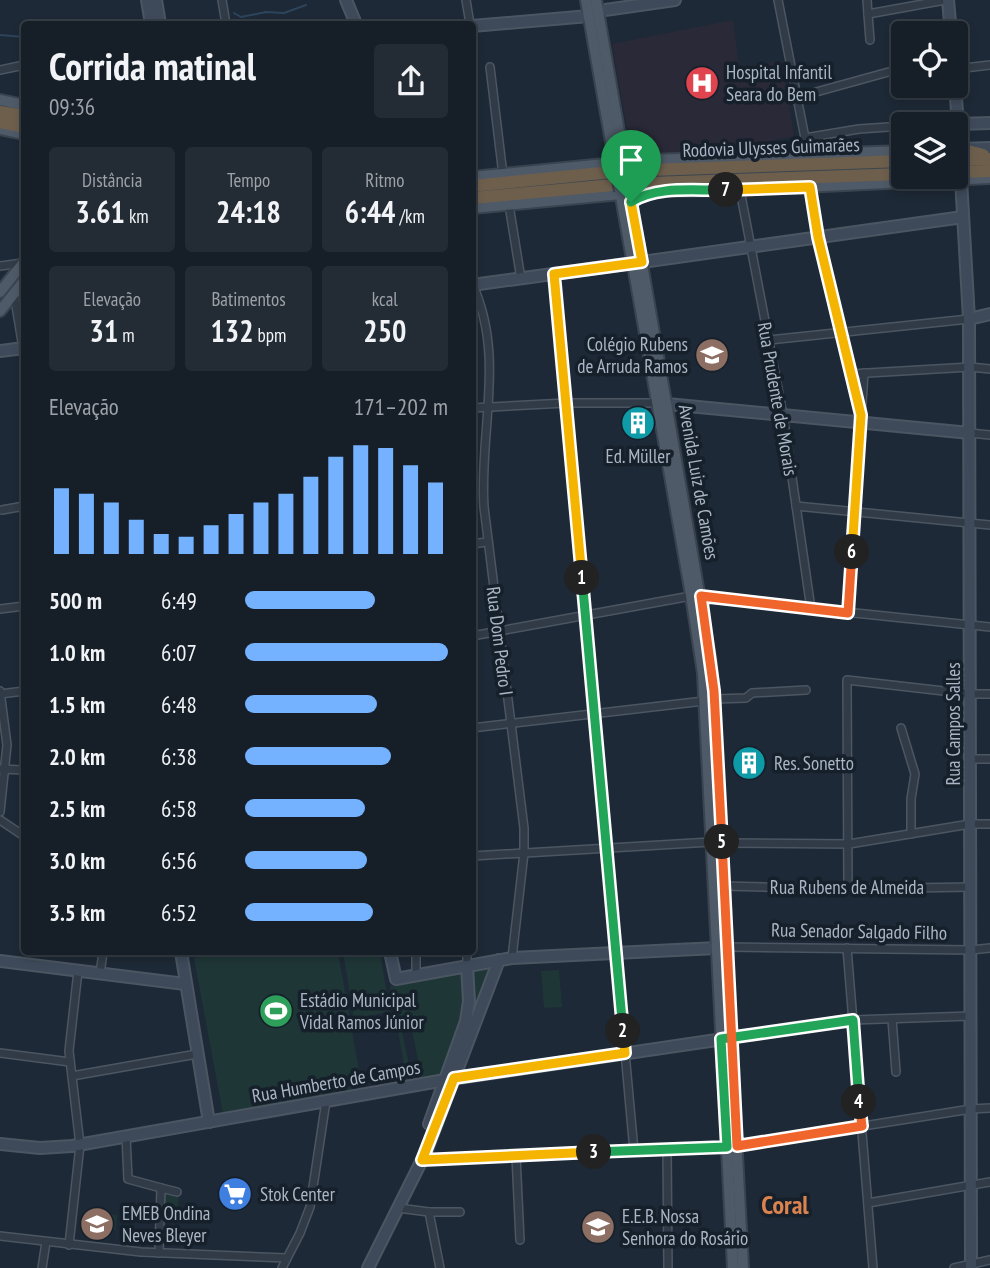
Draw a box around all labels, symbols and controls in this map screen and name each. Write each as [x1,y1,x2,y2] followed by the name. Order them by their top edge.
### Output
[891,21,968,189] map controls
[891,21,968,98] button: locate
[49,41,256,90] text: Corrida matinal
[374,44,448,118] button: share
[726,60,832,106] place label: Hospital Infantil Seara do Bem
[683,64,721,102] hospital icon: Hospital Infantil Seara do Bem
[49,92,95,121] text: 09:36
[891,112,968,189] button: layers
[601,130,661,202] pin
[682,132,860,162] street label: Rodovia Ulysses Guimarães
[612,141,650,179] icon: arrive
[82,168,142,192] text: Distância
[227,168,270,192] text: Tempo
[365,168,404,192] text: Ritmo
[708,172,744,208] pin: 7
[721,177,730,201] text: 7
[76,192,125,231] text: 3.61
[216,192,281,231] text: 24:18
[345,192,395,231] text: 6:44
[125,204,149,228] text: km
[395,204,425,228] text: /km
[83,287,141,311] text: Elevação
[211,287,286,311] text: Batimentos
[372,287,398,311] text: kcal
[90,311,118,350] text: 31
[211,311,254,350] text: 132
[363,311,406,350] text: 250
[753,320,803,478] street label: Rua Prudente de Morais
[118,323,135,347] text: m
[254,323,286,347] text: bpm
[577,332,688,378] place label: Colégio Rubens de Arruda Ramos
[693,336,731,374] school or university icon: Colégio Rubens de Arruda Ramos
[49,392,119,421] text: Elevação
[354,392,448,421] text: 171–202 m
[674,402,724,562] street label: Avenida Luiz de Camões
[619,404,657,442] building icon: Ed. Müller
[606,444,671,468] place label: Ed. Müller
[834,534,870,570] pin: 6
[847,539,856,563] text: 6
[564,560,600,596] pin: 1
[577,565,586,589] text: 1
[481,585,519,697] street label: Rua Dom Pedro I
[49,586,102,615] text: 500 m
[161,586,197,615] text: 6:49
[49,638,105,667] text: 1.0 km
[161,638,197,667] text: 6:07
[941,662,965,786] street label: Rua Campos Salles
[49,690,105,719] text: 1.5 km
[161,690,197,719] text: 6:48
[49,742,105,771] text: 2.0 km
[161,742,197,771] text: 6:38
[730,744,768,782] building icon: Res. Sonetto
[774,751,854,775] place label: Res. Sonetto
[49,794,105,823] text: 2.5 km
[161,794,197,823] text: 6:58
[704,824,740,860] pin: 5
[717,829,726,853] text: 5
[49,846,105,875] text: 3.0 km
[161,846,197,875] text: 6:56
[770,875,924,899] street label: Rua Rubens de Almeida
[49,898,105,927] text: 3.5 km
[161,898,197,927] text: 6:52
[771,917,947,945] street label: Rua Senador Salgado Filho
[299,988,424,1034] place label: Estádio Municipal Vidal Ramos Júnior
[257,992,295,1030] sports icon: Estádio Municipal Vidal Ramos Júnior
[606,1014,640,1048] pin: 2
[618,1018,627,1042] text: 2
[250,1054,422,1108] street label: Rua Humberto de Campos
[842,1084,876,1120] pin: 4
[854,1089,863,1113] text: 4
[576,1134,612,1170] pin: 3
[589,1139,598,1163] text: 3
[216,1175,254,1213] supermarket icon: Stok Center
[260,1182,336,1206] place label: Stok Center
[761,1188,809,1221] district label: Coral
[122,1201,210,1247] place label: EMEB Ondina Neves Bleyer
[622,1204,748,1250] place label: E.E.B. Nossa Senhora do Rosário
[78,1205,116,1243] school or university icon: EMEB Ondina Neves Bleyer
[579,1208,617,1246] school or university icon: E.E.B. Nossa Senhora do Rosário

